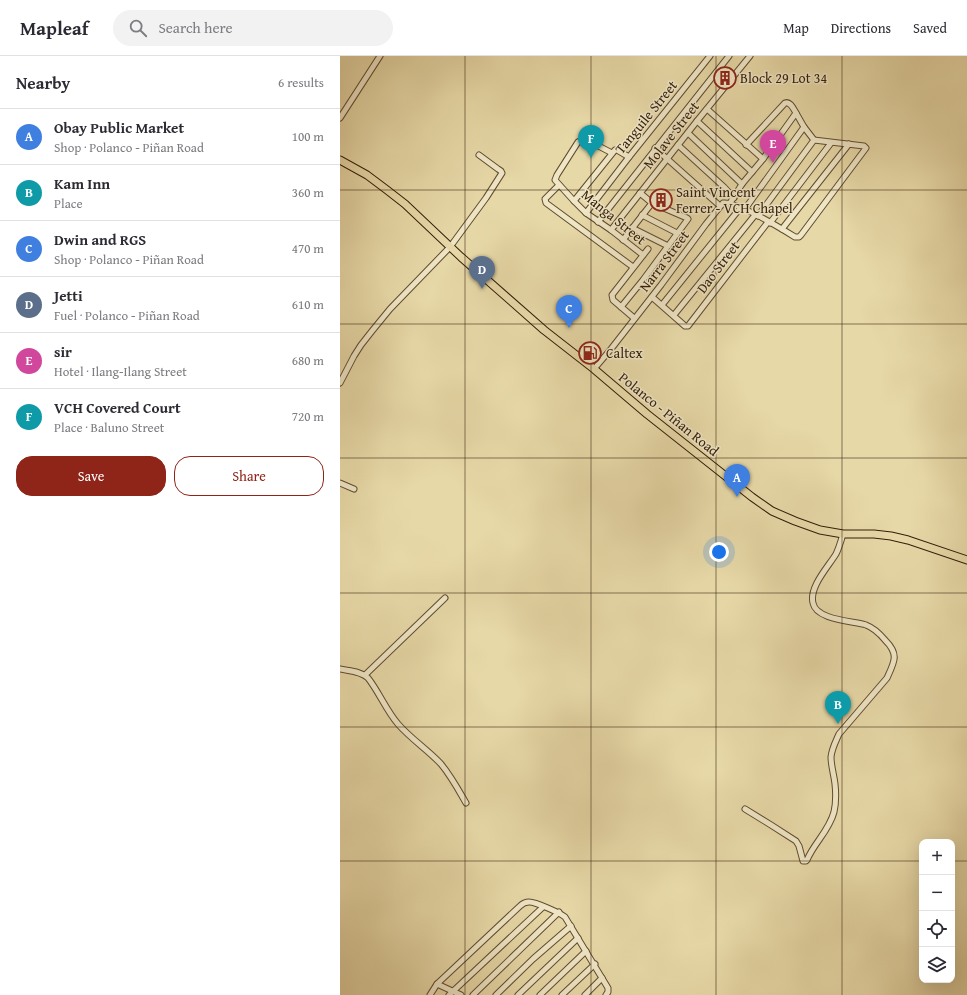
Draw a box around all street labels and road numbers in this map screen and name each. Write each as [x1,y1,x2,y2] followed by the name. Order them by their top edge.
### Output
[610,76,682,158] street label: Tanguile Street
[638,97,704,173] street label: Molave Street
[577,185,651,249] street label: Manga Street
[634,226,694,296] street label: Narra Street
[692,237,744,297] street label: Dao Street
[615,367,724,461] street label: Polanco - Piñan Road

